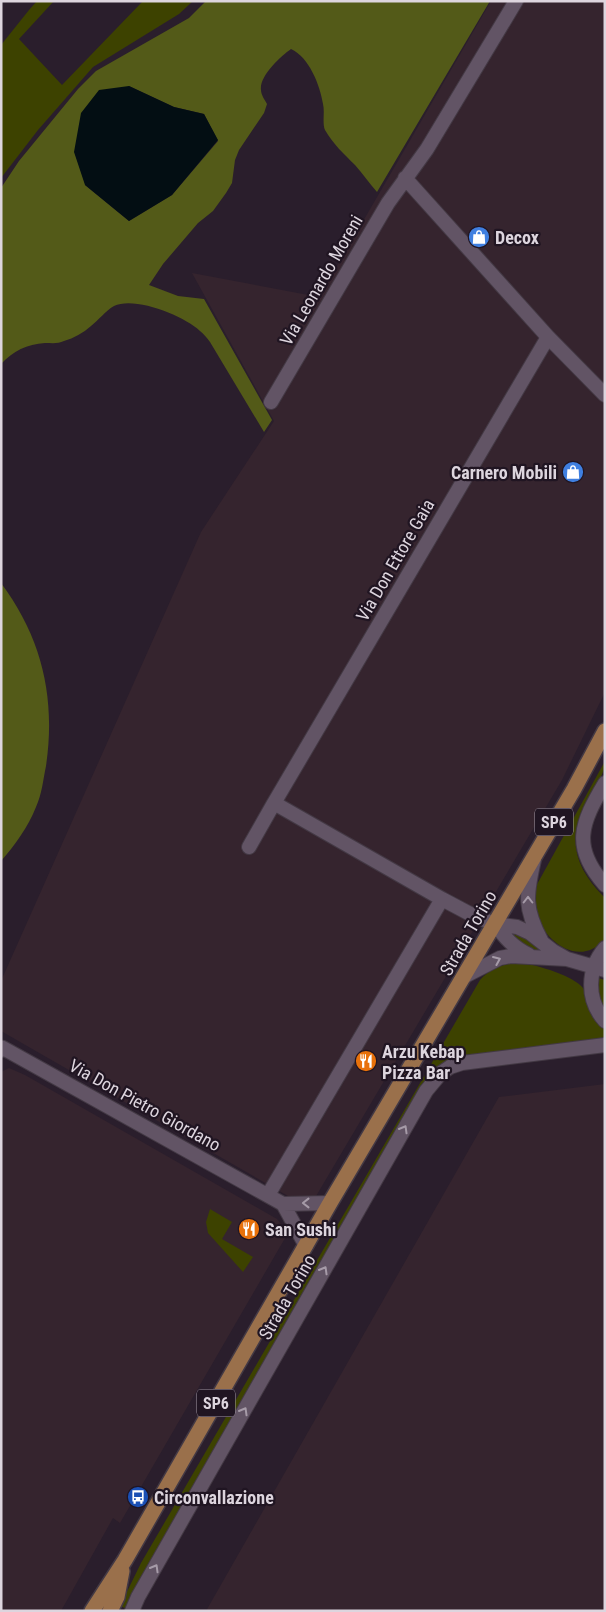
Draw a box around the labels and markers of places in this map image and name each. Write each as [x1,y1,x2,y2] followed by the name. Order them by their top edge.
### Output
[467,225,491,249] shop icon: Decox
[495,227,539,248] place label: Decox
[561,460,585,484] shop icon: Carnero Mobili
[451,462,557,483] place label: Carnero Mobili
[382,1041,465,1083] place label: Arzu Kebap Pizza Bar
[354,1049,378,1073] restaurant icon: Arzu Kebap Pizza Bar
[237,1217,261,1241] restaurant icon: San Sushi
[265,1219,336,1240] place label: San Sushi
[126,1485,150,1509] bus stop icon: Circonvallazione
[154,1487,274,1508] place label: Circonvallazione

